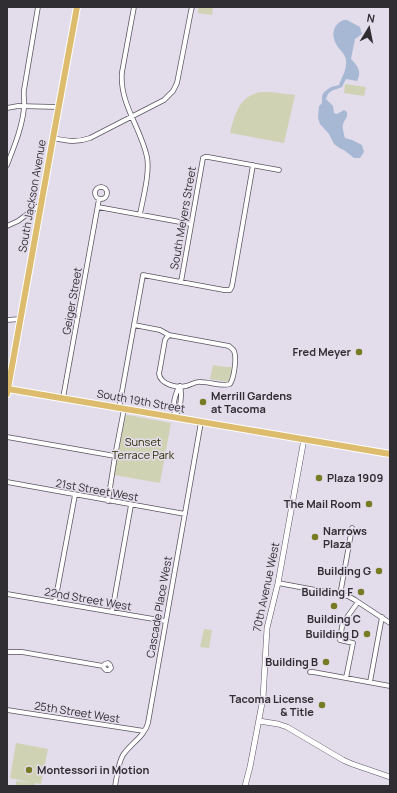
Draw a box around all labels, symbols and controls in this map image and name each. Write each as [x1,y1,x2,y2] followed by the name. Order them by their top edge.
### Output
[349,8,389,48] north arrow
[366,10,376,26] text: N
[14,138,49,253] street label: South Jackson Avenue
[166,165,199,271] street label: South Meyers Street
[58,266,85,336] street label: Geiger Street
[292,344,352,359] place label: Fred Meyer
[354,347,364,357] marker: Fred Meyer
[96,385,186,416] street label: South 19th Street
[211,388,292,416] place label: Merrill Gardens at Tacoma
[198,397,208,407] marker: Merrill Gardens at Tacoma
[112,434,175,462] park label: Sunset Terrace Park
[327,470,383,485] place label: Plaza 1909
[314,473,324,483] marker: Plaza 1909
[55,475,140,504] street label: 21st Street West
[284,496,361,511] place label: The Mail Room
[364,499,374,509] marker: The Mail Room
[323,523,367,551] place label: Narrows Plaza
[310,532,320,542] marker: Narrows Plaza
[249,541,282,633] street label: 70th Avenue West
[142,555,175,659] street label: Cascade Place West
[317,563,371,578] place label: Building G
[374,566,384,576] marker: Building G
[43,583,133,614] street label: 22nd Street West
[302,584,353,599] place label: Building F
[356,587,366,597] marker: Building F
[329,601,339,611] marker: Building C
[307,611,361,626] place label: Building C
[306,626,359,641] place label: Building D
[362,629,372,639] marker: Building D
[265,654,318,669] place label: Building B
[321,657,331,667] marker: Building B
[229,691,314,719] place label: Tacoma License & Title
[33,697,121,726] street label: 25th Street West
[317,700,327,710] marker: Tacoma License & Title
[37,762,150,777] place label: Montessori in Motion
[24,765,34,775] marker: Montessori in Motion

